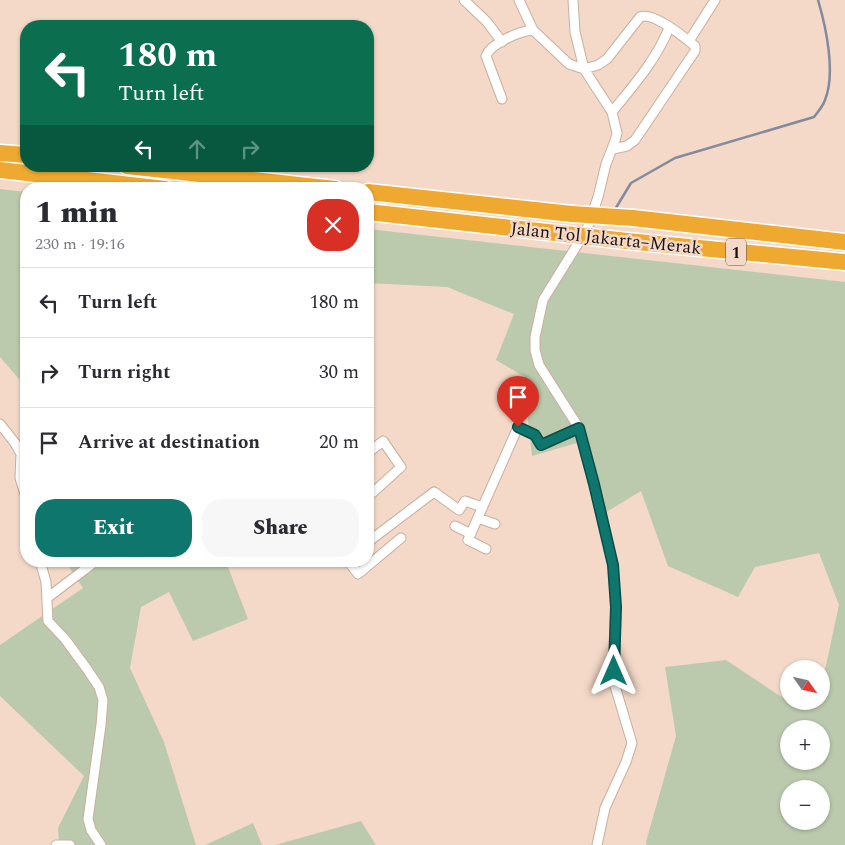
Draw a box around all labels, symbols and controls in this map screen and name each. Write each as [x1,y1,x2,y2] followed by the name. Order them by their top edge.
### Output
[118,29,217,82] text: 180 m
[35,40,100,105] icon: left
[118,77,204,110] text: Turn left
[130,135,158,163] icon: left
[183,135,211,163] icon: ahead
[236,135,264,163] icon: right
[35,190,118,236] text: 1 min
[307,199,359,251] button: close
[509,215,703,262] street label: Jalan Tol Jakarta–Merak
[35,232,125,256] text: 230 m · 19:16
[726,238,746,266] road number: 1
[78,288,157,317] text: Turn left
[309,288,359,317] text: 180 m
[35,289,63,317] icon: left
[78,358,171,387] text: Turn right
[319,358,359,387] text: 30 m
[35,359,63,387] icon: right
[497,376,539,427] pin
[504,383,532,411] icon: arrive
[78,428,260,457] text: Arrive at destination
[319,428,359,457] text: 20 m
[35,429,63,457] icon: arrive
[35,499,192,557] button: Exit
[202,499,359,557] button: Share
[587,644,639,696] position arrow
[780,660,830,710] north arrow
[780,660,830,830] map controls
[780,720,830,770] button: +
[780,780,830,830] button: −

